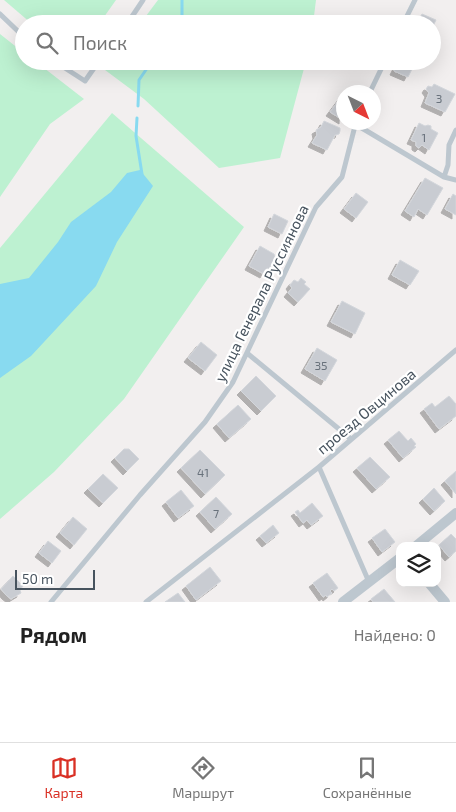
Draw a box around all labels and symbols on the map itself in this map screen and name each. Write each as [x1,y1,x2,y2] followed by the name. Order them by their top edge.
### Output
[336,85,381,130] north arrow
[436,91,442,105] house number: 3
[422,130,426,144] house number: 1
[210,201,313,385] street label: улица Генерала Руссиянова
[314,358,328,372] house number: 35
[313,364,419,458] street label: проезд Овцинова
[197,465,209,479] house number: 41
[213,506,219,520] house number: 7
[15,567,95,590] scale bar

